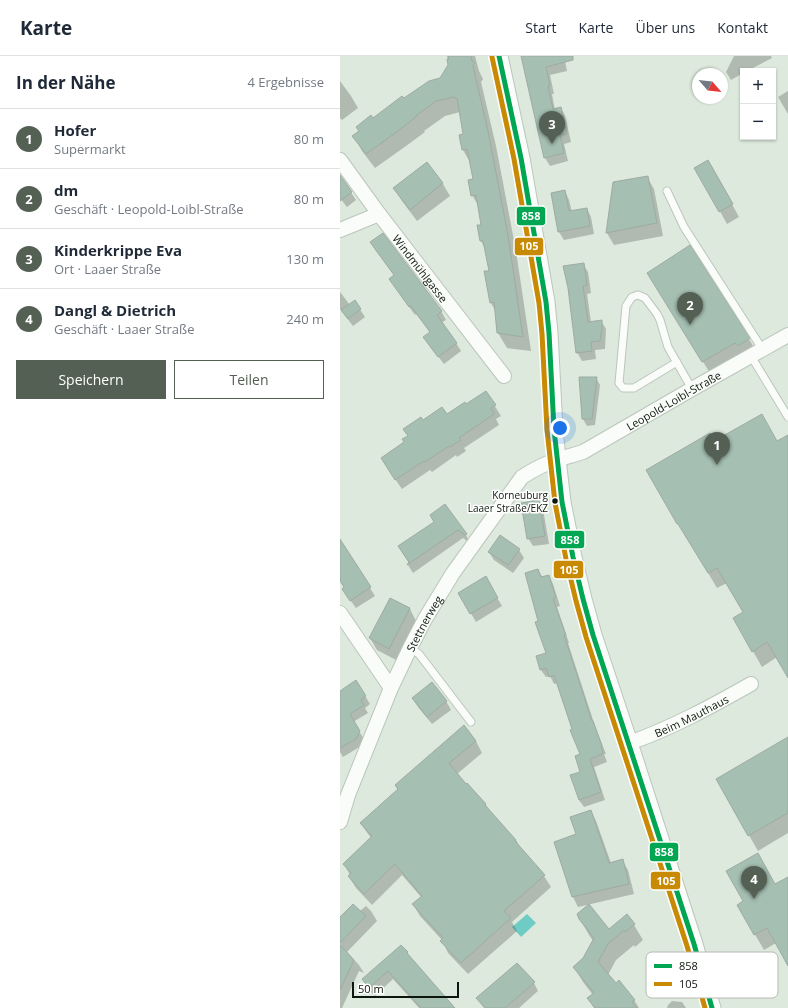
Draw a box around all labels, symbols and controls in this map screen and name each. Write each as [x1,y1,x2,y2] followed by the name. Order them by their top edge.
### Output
[20,15,72,41] text: Karte
[525,18,557,37] text: Start
[579,18,613,37] text: Karte
[635,18,695,37] text: Über uns
[717,18,768,37] text: Kontakt
[692,68,728,104] north arrow
[740,68,776,140] map controls
[740,68,776,104] button: +
[16,71,115,94] text: In der Nähe
[247,73,324,91] text: 4 Ergebnisse
[740,104,776,140] button: −
[539,111,565,144] pin: 3
[54,120,96,140] text: Hofer
[25,130,33,148] text: 1
[294,130,324,148] text: 80 m
[54,140,126,158] text: Supermarkt
[54,180,78,200] text: dm
[25,190,33,208] text: 2
[294,190,324,208] text: 80 m
[54,200,244,218] text: Geschäft · Leopold-Loibl-Straße
[516,206,546,226] line badge: 858
[522,208,540,223] text: 858
[390,231,452,305] street label: Windmühlgasse
[514,237,544,256] line badge: 105
[520,238,538,253] text: 105
[54,240,182,260] text: Kinderkrippe Eva
[25,250,33,268] text: 3
[286,250,324,268] text: 130 m
[54,260,161,278] text: Ort · Laaer Straße
[677,292,703,325] pin: 2
[54,300,176,320] text: Dangl & Dietrich
[25,310,33,328] text: 4
[286,310,324,328] text: 240 m
[54,320,194,338] text: Geschäft · Laaer Straße
[16,360,166,399] button: Speichern
[174,360,324,399] button: Teilen
[623,367,723,433] street label: Leopold-Loibl-Straße
[550,418,570,438] your location
[704,432,730,465] pin: 1
[468,488,549,515] place label: Korneuburg Laaer Straße/EKZ
[550,496,560,506] marker: Korneuburg Laaer Straße/EKZ
[554,530,585,549] line badge: 858
[561,532,579,547] text: 858
[553,560,584,579] line badge: 105
[560,562,578,577] text: 105
[402,592,445,654] street label: Stettnerweg
[652,691,731,740] street label: Beim Mauthaus
[649,842,679,862] line badge: 858
[655,844,673,859] text: 858
[741,866,767,899] pin: 4
[650,871,681,890] line badge: 105
[657,873,675,888] text: 105
[646,952,778,998] legend
[679,958,698,973] text: 858
[679,976,698,991] text: 105
[352,980,459,999] scale bar
[358,981,384,996] text: 50 m

